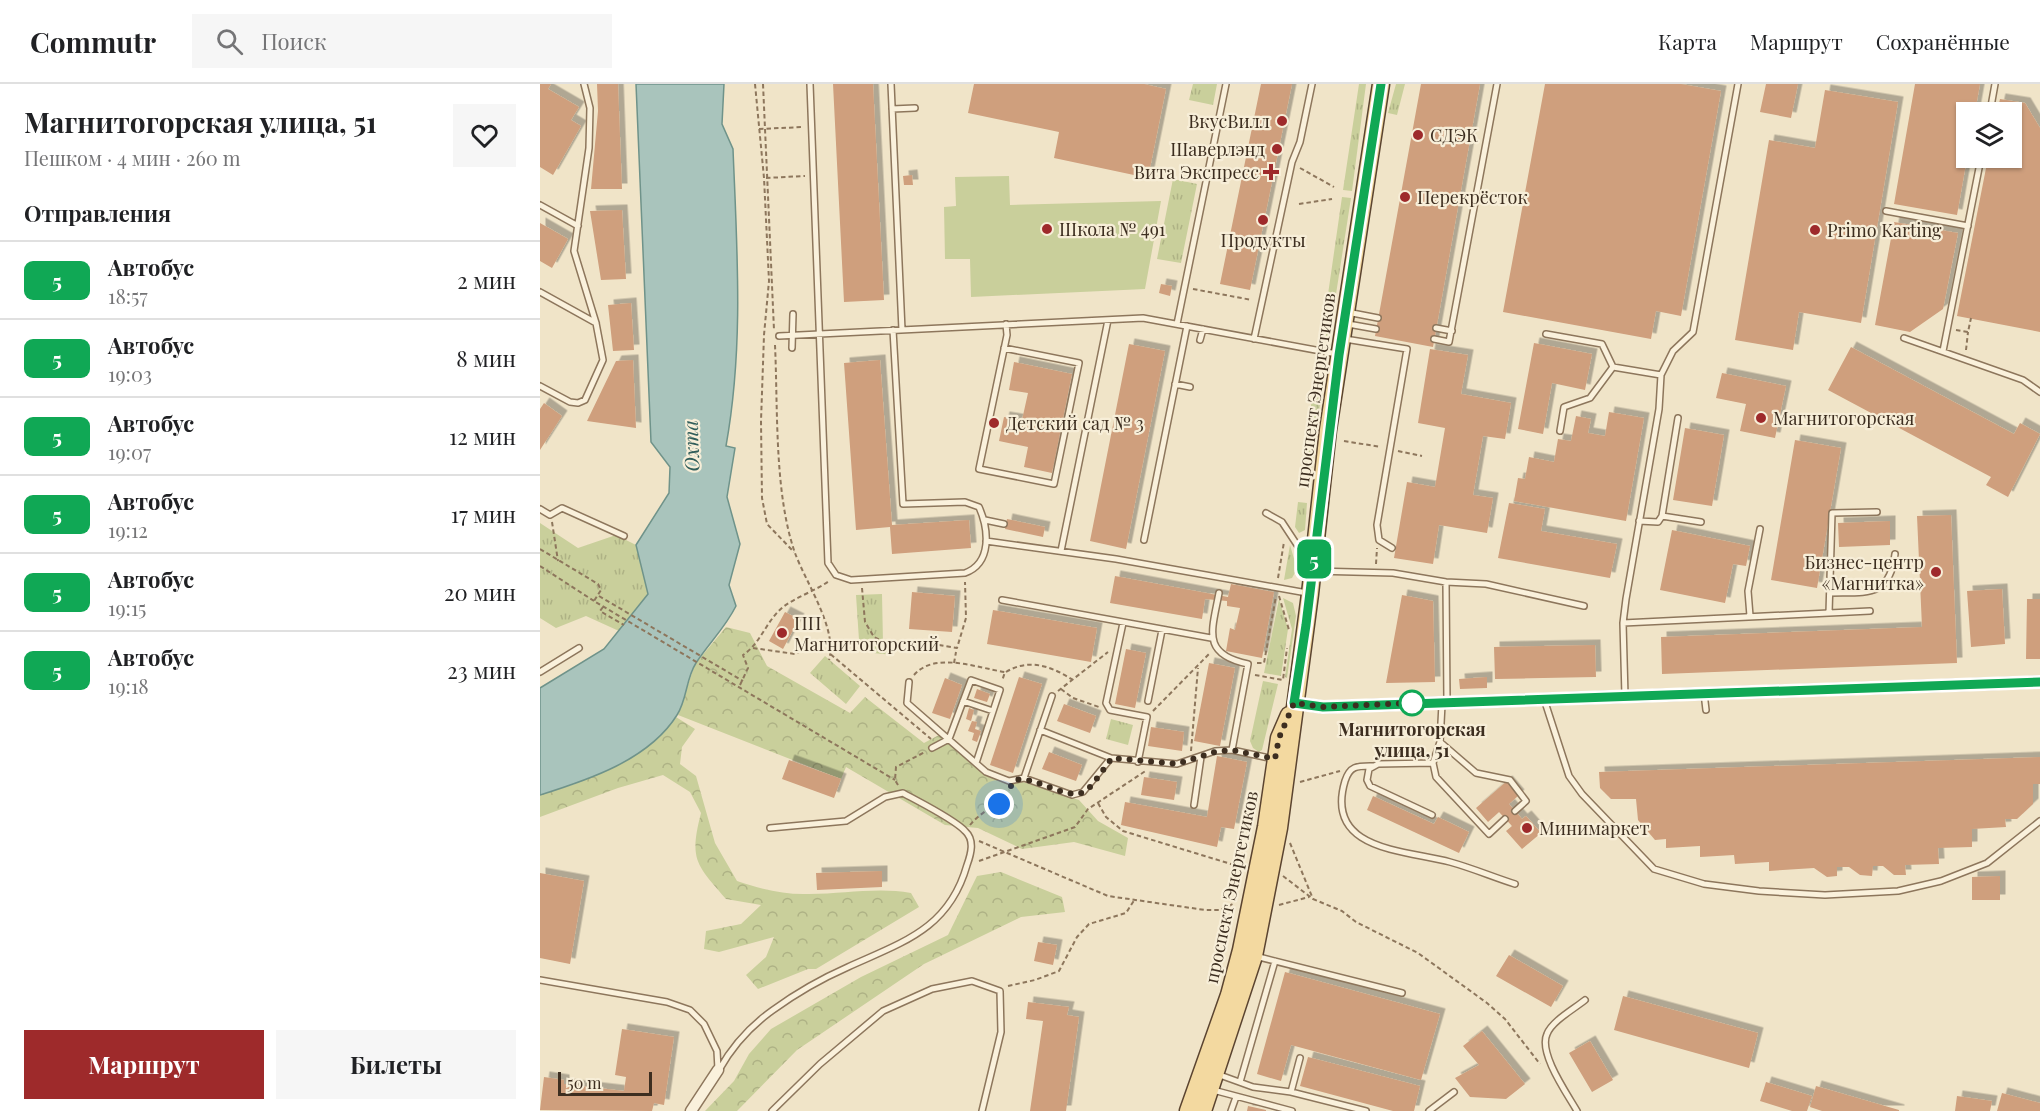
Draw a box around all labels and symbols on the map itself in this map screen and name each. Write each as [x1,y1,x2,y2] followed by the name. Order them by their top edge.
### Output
[1188,109,1270,133] place label: ВкусВилл
[1275,114,1289,128] marker: ВкусВилл
[1430,123,1478,147] place label: СДЭК
[1411,128,1425,142] marker: СДЭК
[1170,137,1266,161] place label: Шаверлэнд
[1270,142,1284,156] marker: Шаверлэнд
[1134,160,1259,184] place label: Вита Экспресс
[1264,165,1278,179] marker: Вита Экспресс
[1417,185,1528,209] place label: Перекрёсток
[1398,190,1412,204] marker: Перекрёсток
[1256,213,1270,227] marker: Продукты
[1059,217,1166,241] place label: Школа № 491
[1827,218,1942,242] place label: Primo Karting
[1040,222,1054,236] marker: Школа № 491
[1808,223,1822,237] marker: Primo Karting
[1220,228,1306,252] place label: Продукты
[1289,291,1341,489] street label: проспект Энергетиков
[1773,406,1915,430] place label: Магнитогорская
[1006,411,1144,435] place label: Детский сад № 3
[1754,411,1768,425] marker: Магнитогорская
[987,416,1001,430] marker: Детский сад № 3
[676,420,704,472] water label: Охта
[1294,540,1334,578] line badge: 5
[1805,550,1924,595] place label: Бизнес-центр «Магнитка»
[1929,565,1943,579] marker: Бизнес-центр «Магнитка»
[794,611,939,656] place label: ПП Магнитогорский
[775,626,789,640] marker: ПП Магнитогорский
[1399,690,1425,716] marker: Магнитогорская улица, 51
[1338,717,1486,762] place label: Магнитогорская улица, 51
[1199,788,1263,986] street label: проспект Энергетиков
[984,789,1014,819] your location
[1539,816,1650,840] place label: Минимаркет
[1520,821,1534,835] marker: Минимаркет
[558,1069,652,1096] scale bar

